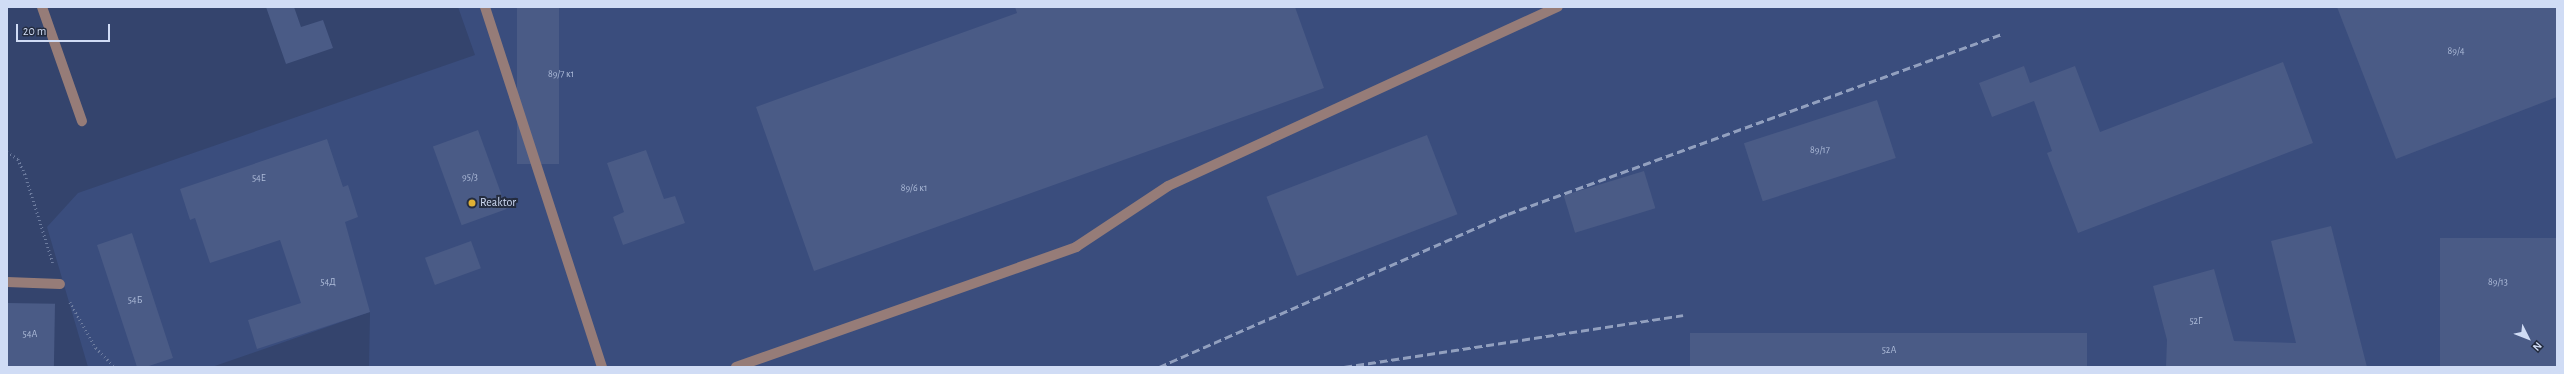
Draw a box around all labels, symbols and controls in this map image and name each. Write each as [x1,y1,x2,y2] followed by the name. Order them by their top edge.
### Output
[18,16,112,42] scale bar
[23,25,46,37] text: 20 m
[2447,46,2465,58] house number: 89/4
[548,69,574,81] house number: 89/7 к1
[1810,145,1830,157] house number: 89/17
[462,172,478,184] house number: 95/3
[252,173,266,185] house number: 54Е
[901,183,927,195] house number: 89/6 к1
[480,196,516,210] place label: Reaktor
[467,198,477,208] marker: Reaktor
[320,277,336,289] house number: 54Д
[2488,277,2508,289] house number: 89/13
[128,295,142,307] house number: 54Б
[2189,316,2203,328] house number: 52Г
[2508,318,2548,358] north arrow
[23,329,37,341] house number: 54А
[2531,340,2544,353] text: N
[1882,345,1896,357] house number: 52А

